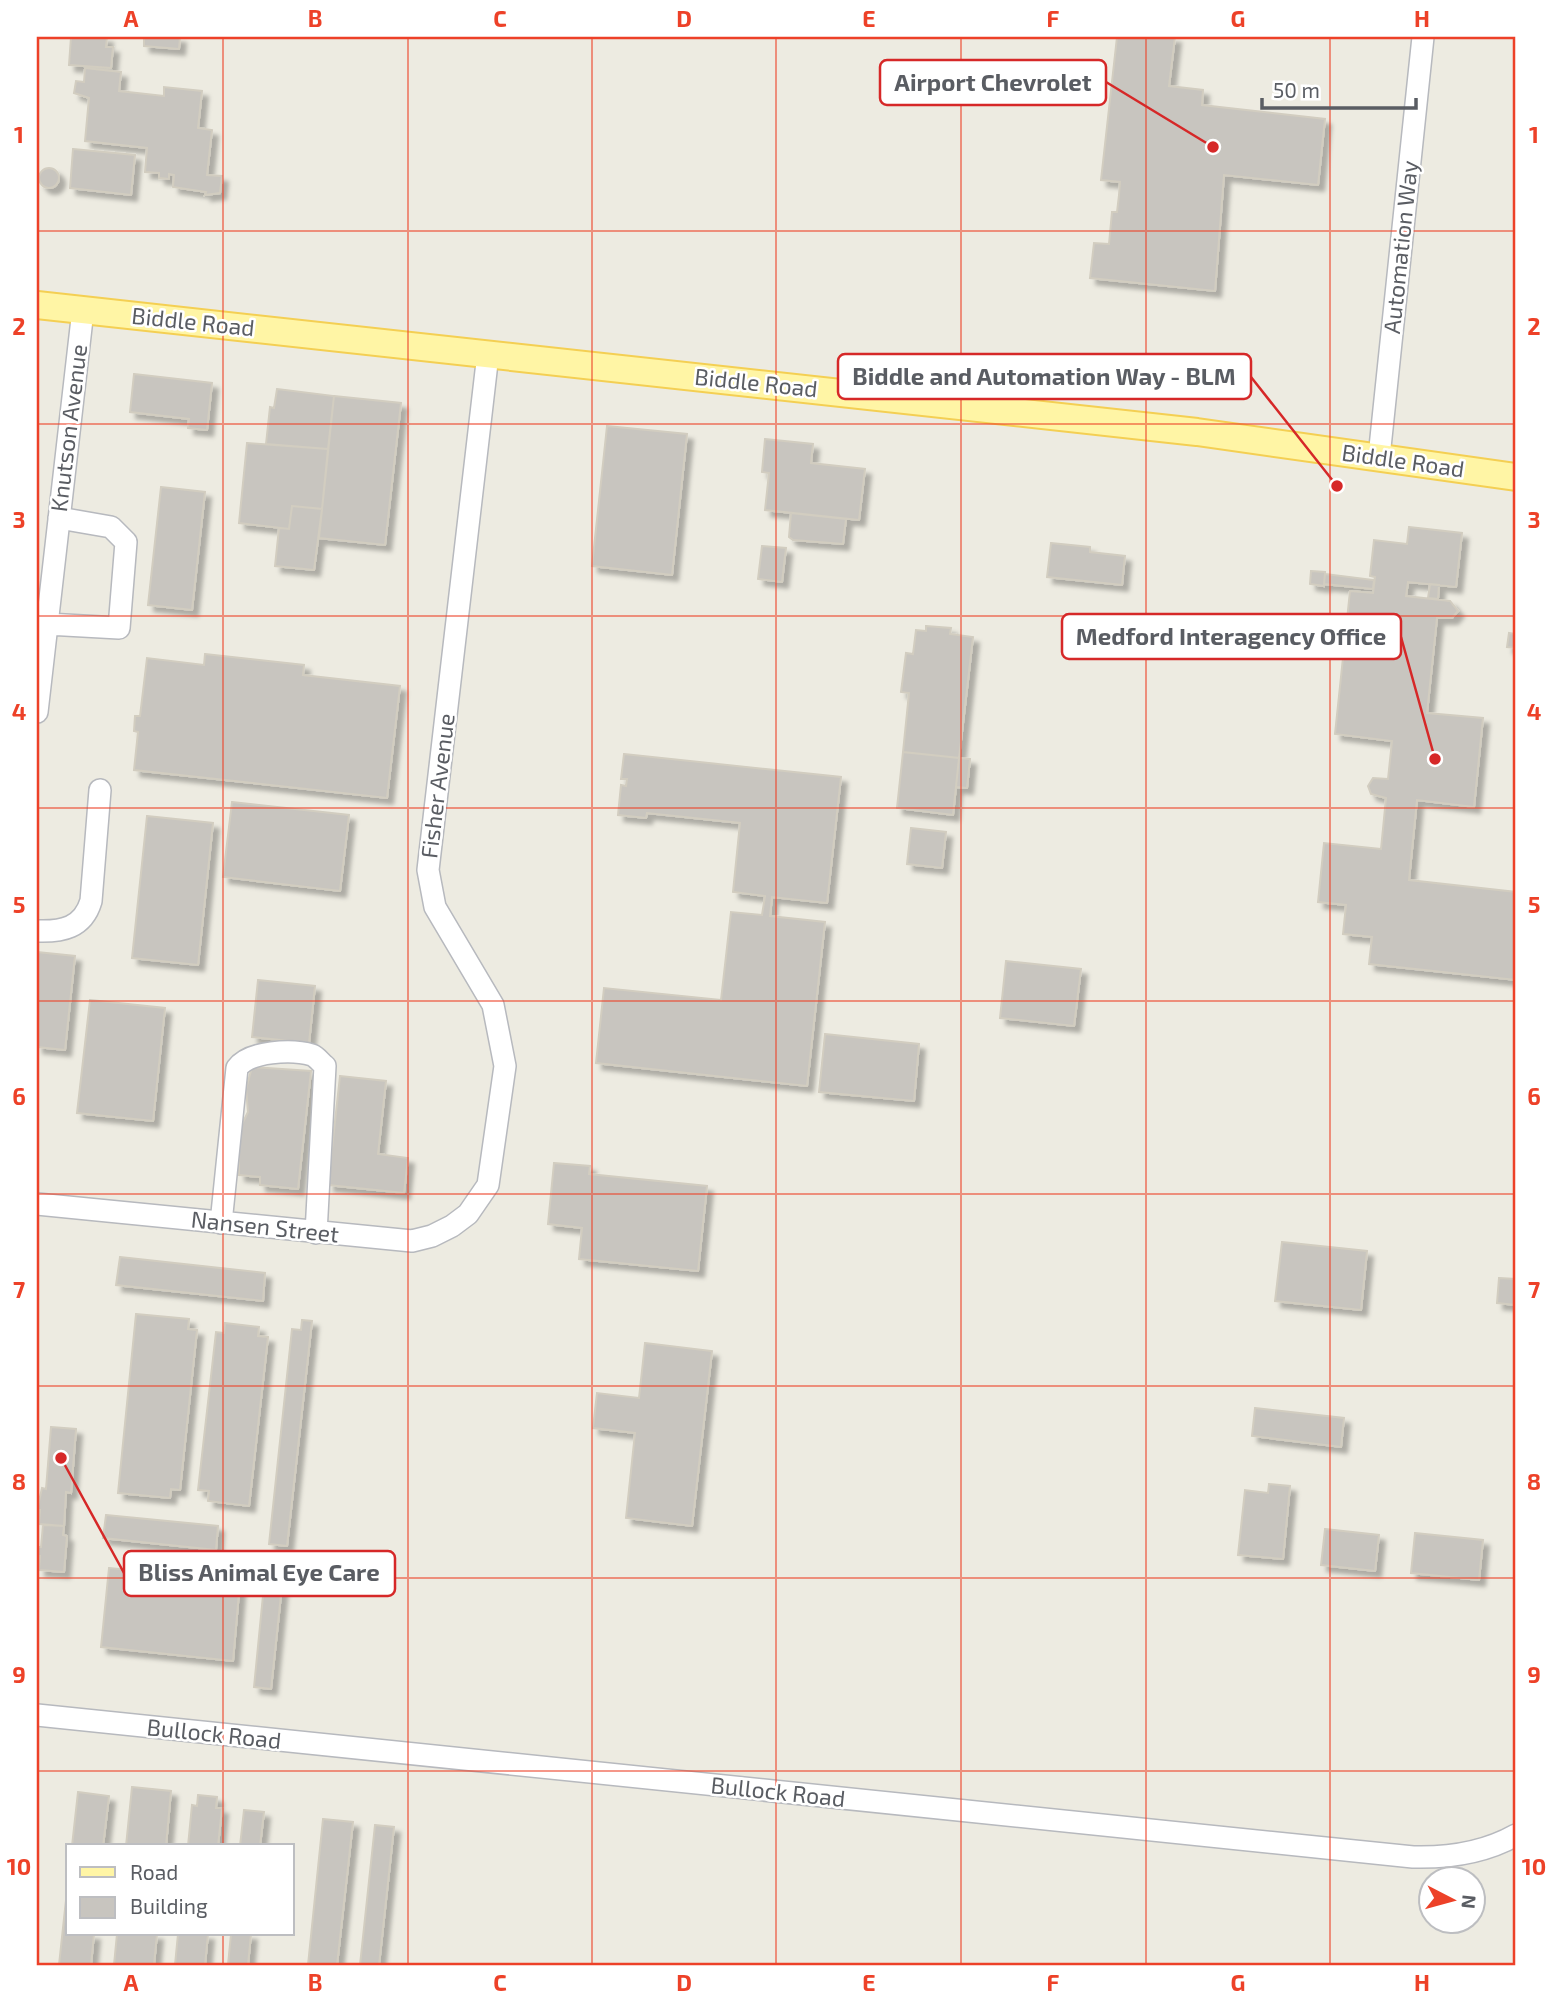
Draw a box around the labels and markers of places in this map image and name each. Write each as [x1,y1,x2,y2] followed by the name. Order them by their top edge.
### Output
[880,60,1106,105] callout: Airport Chevrolet
[838,354,1251,399] callout: Biddle and Automation Way - BLM
[1062,614,1401,659] callout: Medford Interagency Office
[124,1551,395,1596] callout: Bliss Animal Eye Care

